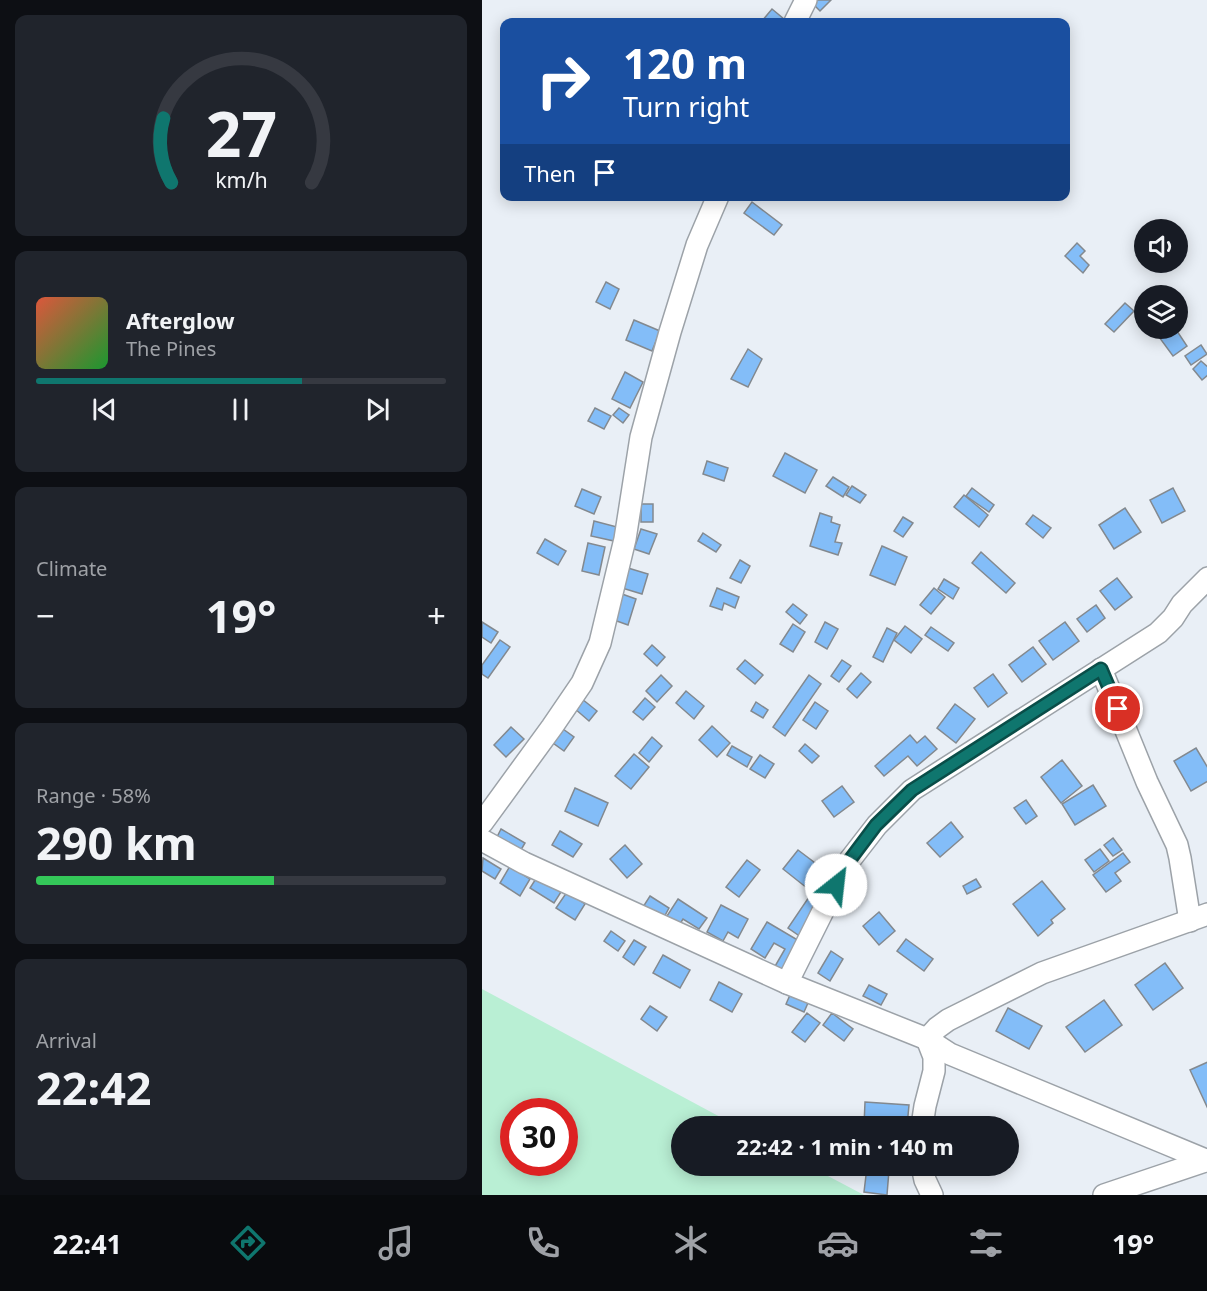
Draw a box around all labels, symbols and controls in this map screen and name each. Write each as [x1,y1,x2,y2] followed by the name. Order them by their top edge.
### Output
[623,34,747,91] text: 120 m
[524,42,602,120] icon: right
[623,88,749,125] text: Turn right
[205,90,277,175] text: 27
[588,156,621,189] icon: arrive
[524,158,576,188] text: Then
[215,165,267,194] text: km/h
[1134,219,1188,339] map controls
[1134,219,1188,273] button: sound
[1134,285,1188,339] button: layers
[126,305,235,335] text: Afterglow
[126,335,216,362] text: The Pines
[88,393,121,426] icon: previous
[224,393,257,426] icon: pause
[361,393,394,426] icon: next
[36,555,107,582] text: Climate
[206,585,276,646] text: 19°
[36,593,55,638] text: −
[427,593,446,638] text: +
[1092,683,1143,734] pin
[1101,692,1134,725] icon: arrive
[36,782,151,809] text: Range · 58%
[36,812,197,873] text: 290 km
[804,853,868,917] position arrow
[36,1027,97,1054] text: Arrival
[36,1057,152,1118] text: 22:42
[500,1098,578,1176] speed limit sign: 30
[736,1131,954,1161] text: 22:42 · 1 min · 140 m
[227,1222,269,1264] icon: directions
[375,1222,417,1264] icon: music
[522,1222,564,1264] icon: phone
[670,1222,712,1264] icon: climate
[817,1222,859,1264] icon: car
[965,1222,1007,1264] icon: filters
[53,1225,122,1262] text: 22:41
[1112,1225,1154,1262] text: 19°

